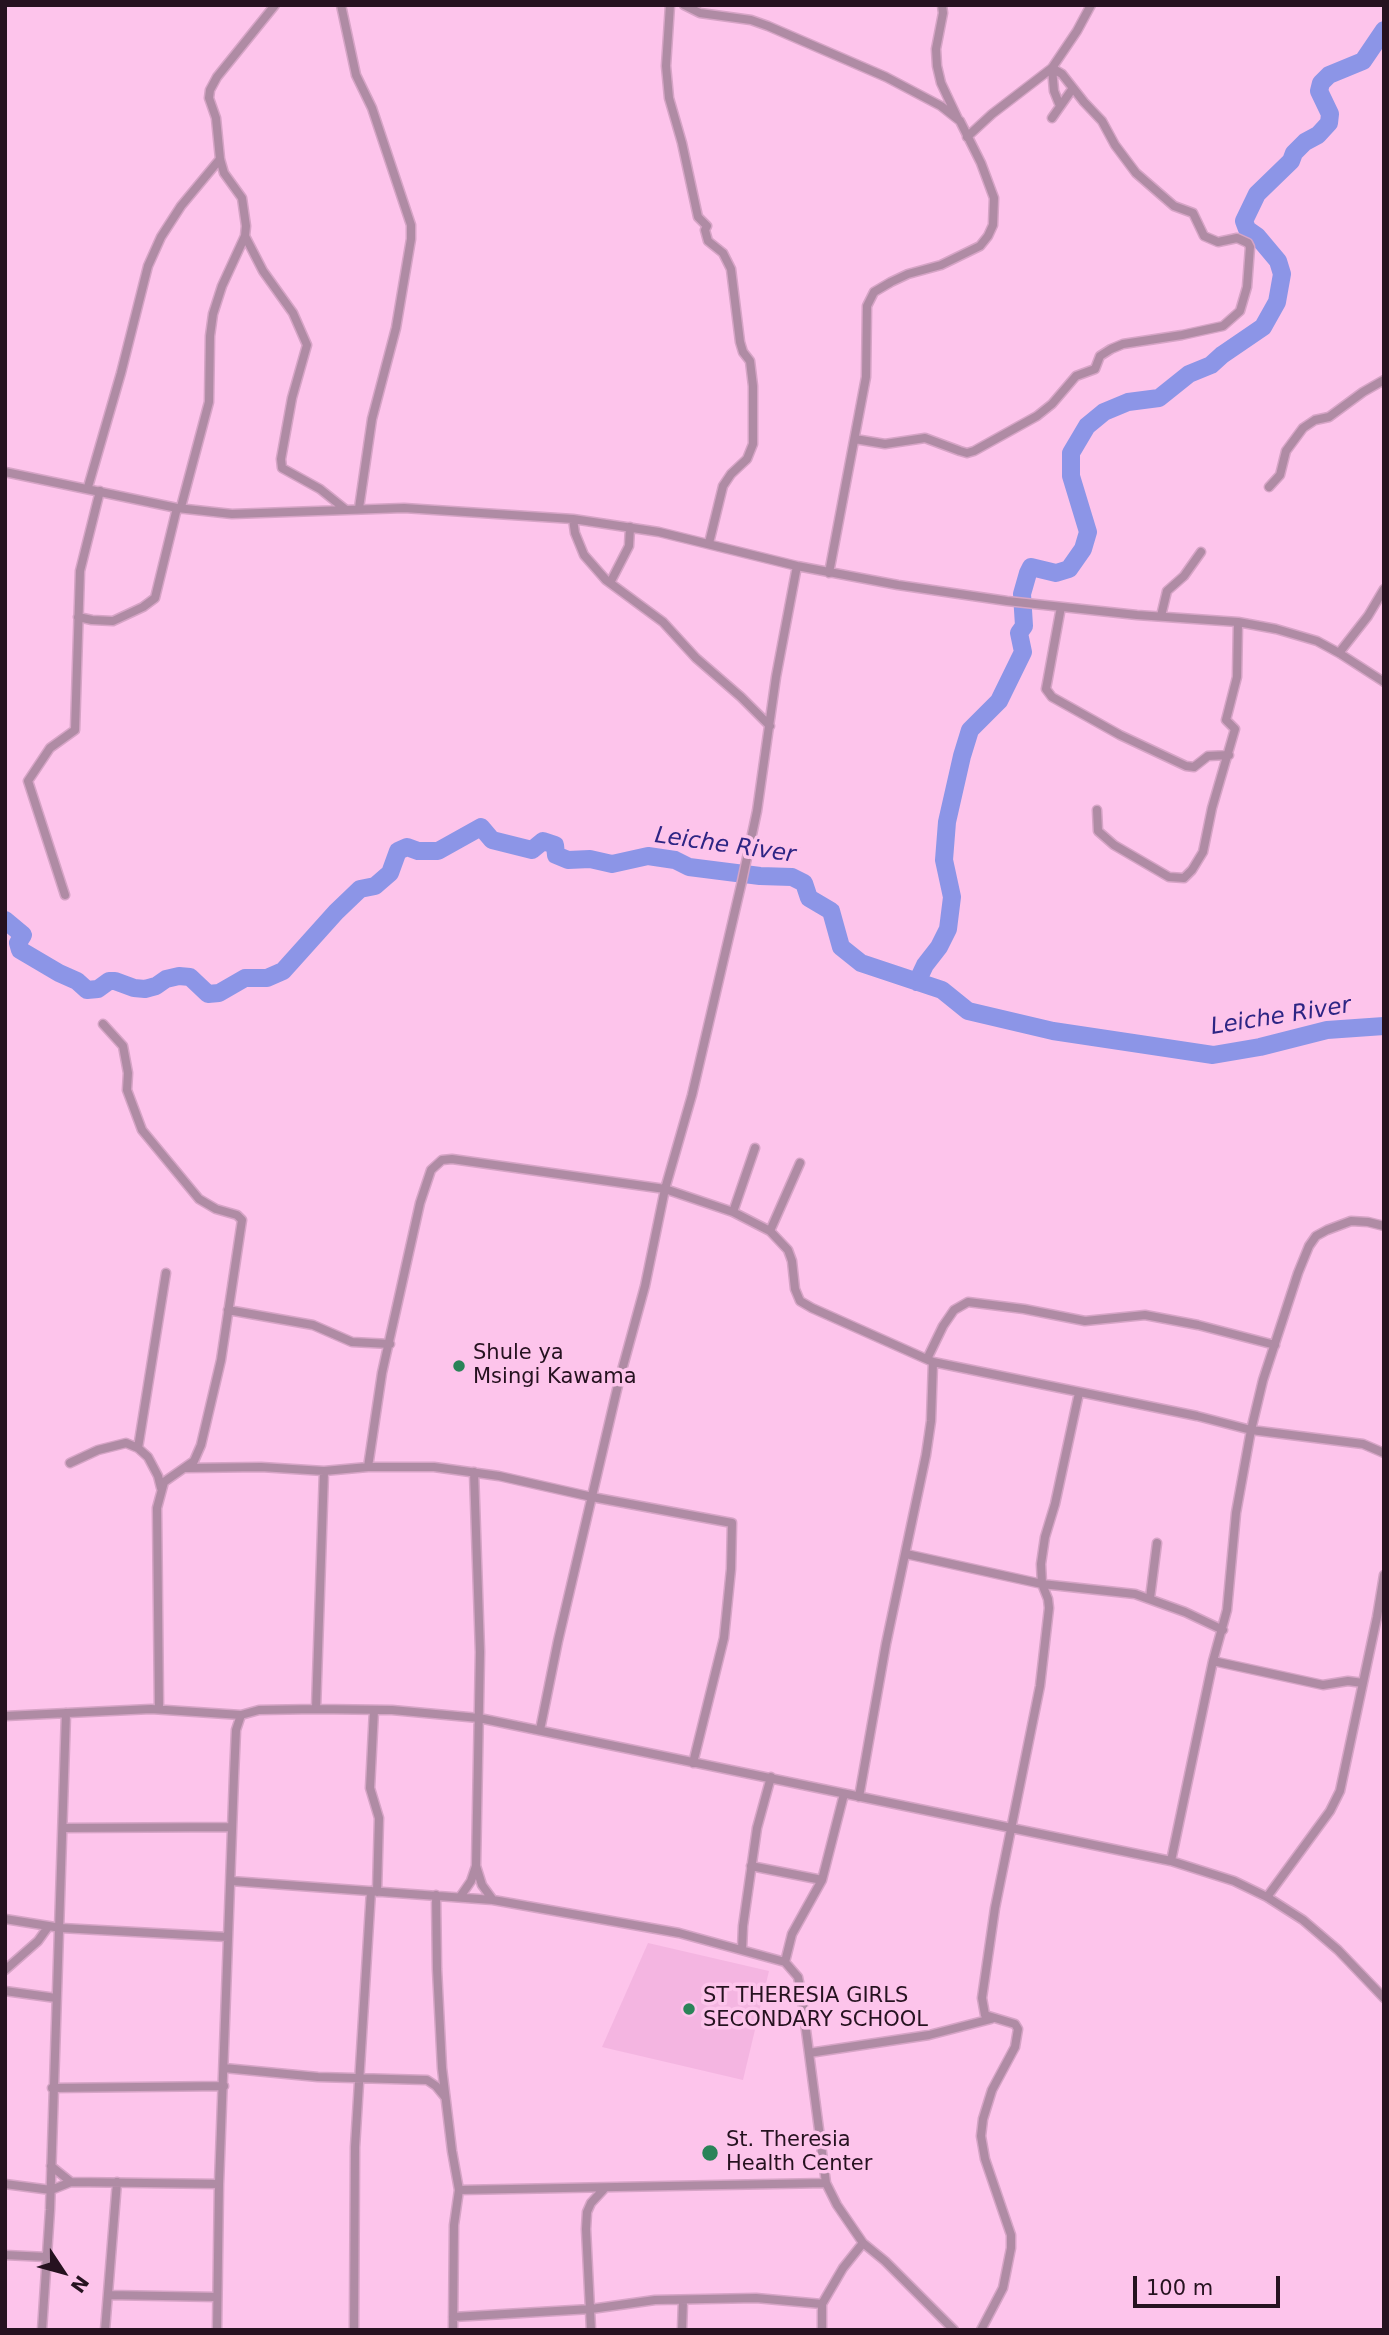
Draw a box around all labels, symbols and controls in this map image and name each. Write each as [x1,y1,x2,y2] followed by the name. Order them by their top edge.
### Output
[653,822,797,870] water label: Leiche River
[1209,992,1353,1042] water label: Leiche River
[473,1341,637,1391] place label: Shule ya Msingi Kawama
[451,1358,467,1374] marker: Shule ya Msingi Kawama
[703,1984,928,2034] place label: ST THERESIA GIRLS SECONDARY SCHOOL
[681,2001,697,2017] marker: ST THERESIA GIRLS SECONDARY SCHOOL
[726,2128,872,2178] place label: St. Theresia Health Center
[700,2143,720,2163] marker: St. Theresia Health Center
[28,2237,98,2307] north arrow
[1137,2262,1284,2306] scale bar
[66,2271,94,2297] text: N
[1146,2276,1213,2300] text: 100 m

